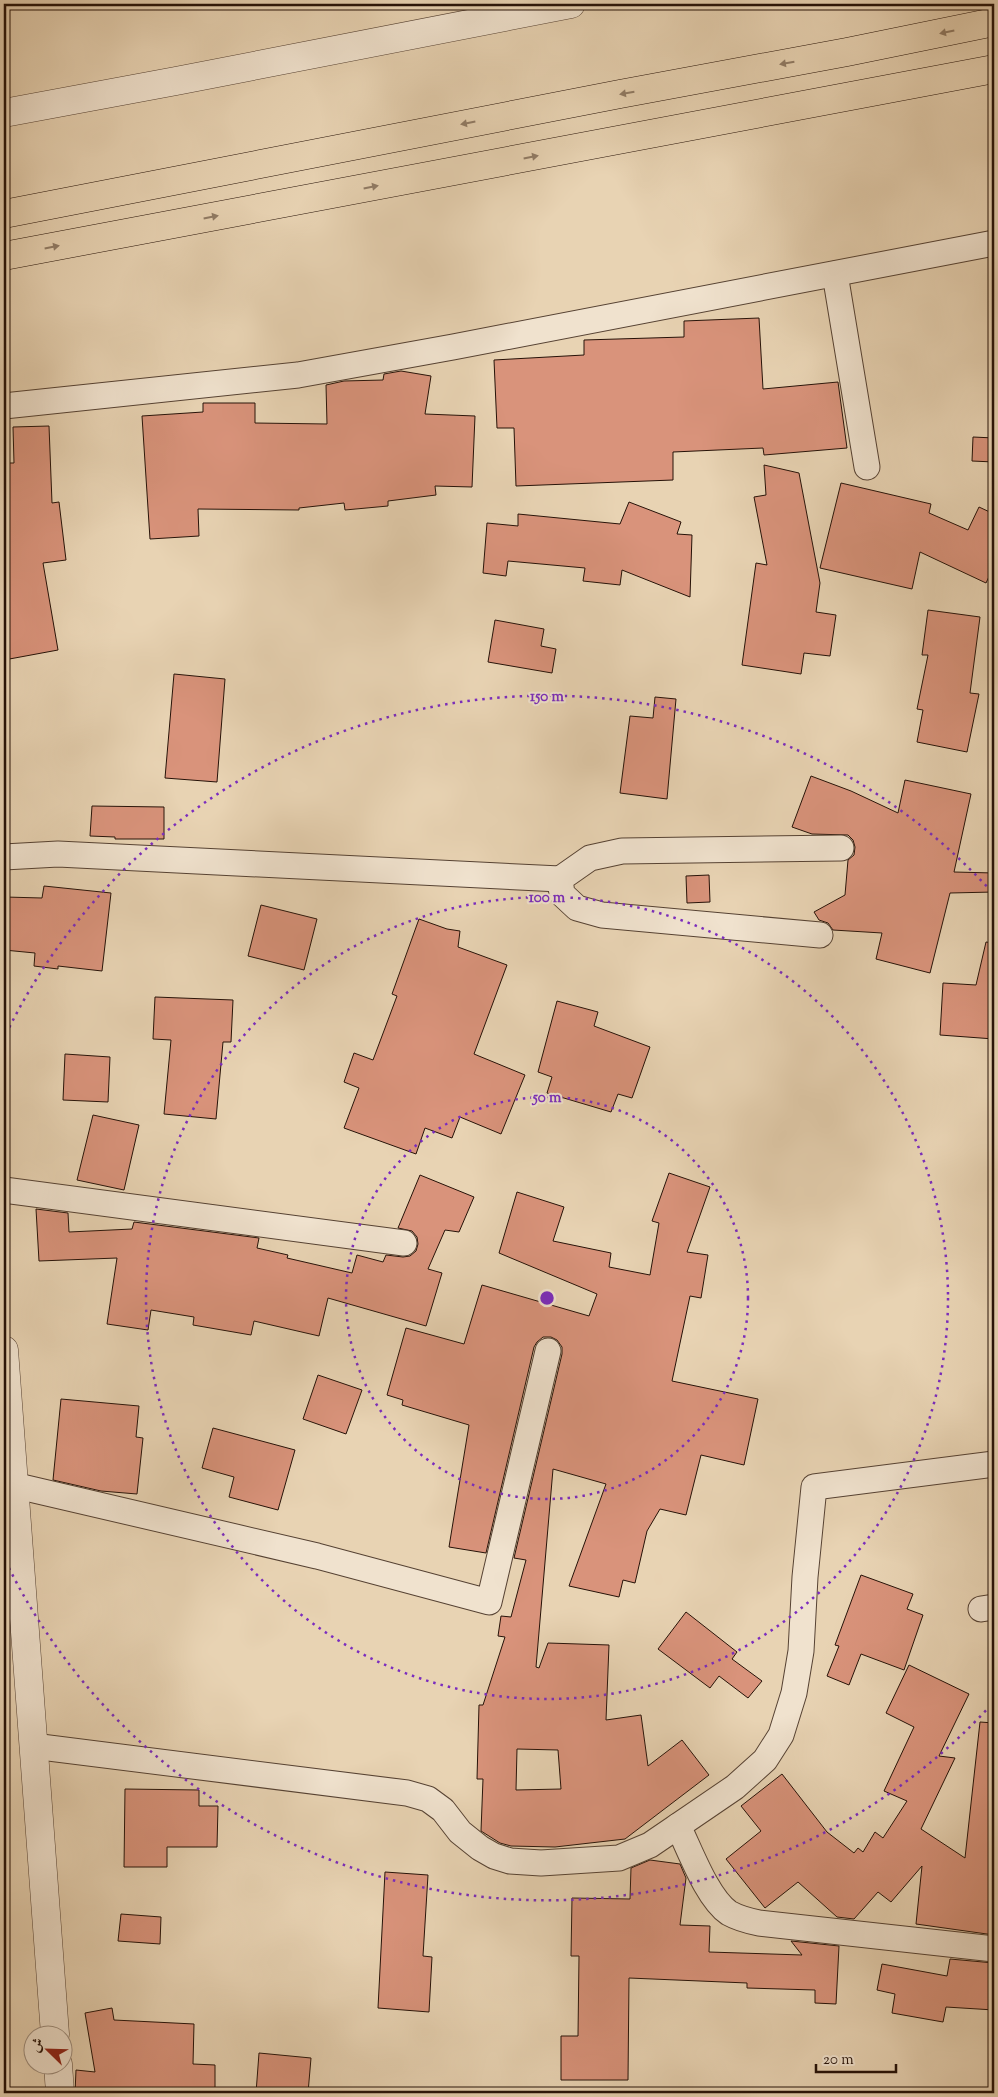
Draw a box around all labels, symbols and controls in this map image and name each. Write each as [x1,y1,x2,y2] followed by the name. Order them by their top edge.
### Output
[939,28,954,36] one-way arrow
[779,60,795,68] one-way arrow
[619,89,635,97] one-way arrow
[459,120,475,128] one-way arrow
[523,152,539,160] one-way arrow
[363,182,379,190] one-way arrow
[204,213,219,221] one-way arrow
[44,243,59,251] one-way arrow
[530,687,564,708] text: 150 m
[529,888,566,909] text: 100 m
[532,1088,562,1109] text: 50 m
[538,1289,556,1307] centre of rings
[22,2024,72,2074] north arrow
[26,2035,50,2056] text: ش
[816,2042,896,2074] scale bar
[823,2050,854,2071] text: 20 m

